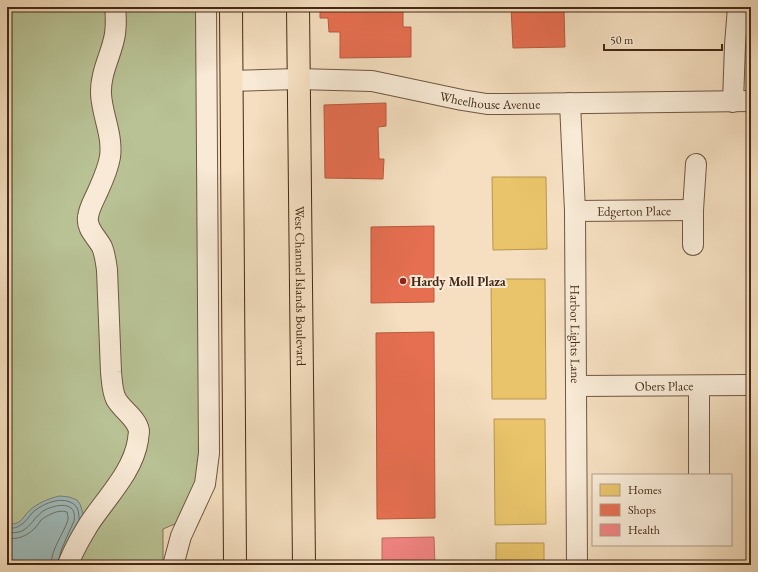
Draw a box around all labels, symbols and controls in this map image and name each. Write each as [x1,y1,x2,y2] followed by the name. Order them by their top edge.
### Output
[604,26,722,52] scale bar
[610,32,634,48] text: 50 m
[438,87,540,113] street label: Wheelhouse Avenue
[597,202,671,219] street label: Edgerton Place
[292,206,310,367] street label: West Channel Islands Boulevard
[411,273,506,290] place label: Hardy Moll Plaza
[398,276,408,286] marker: Hardy Moll Plaza
[567,284,584,383] street label: Harbor Lights Lane
[635,377,693,394] street label: Obers Place
[592,474,732,546] legend
[628,482,662,498] text: Homes
[628,502,656,518] text: Shops
[628,522,660,538] text: Health

